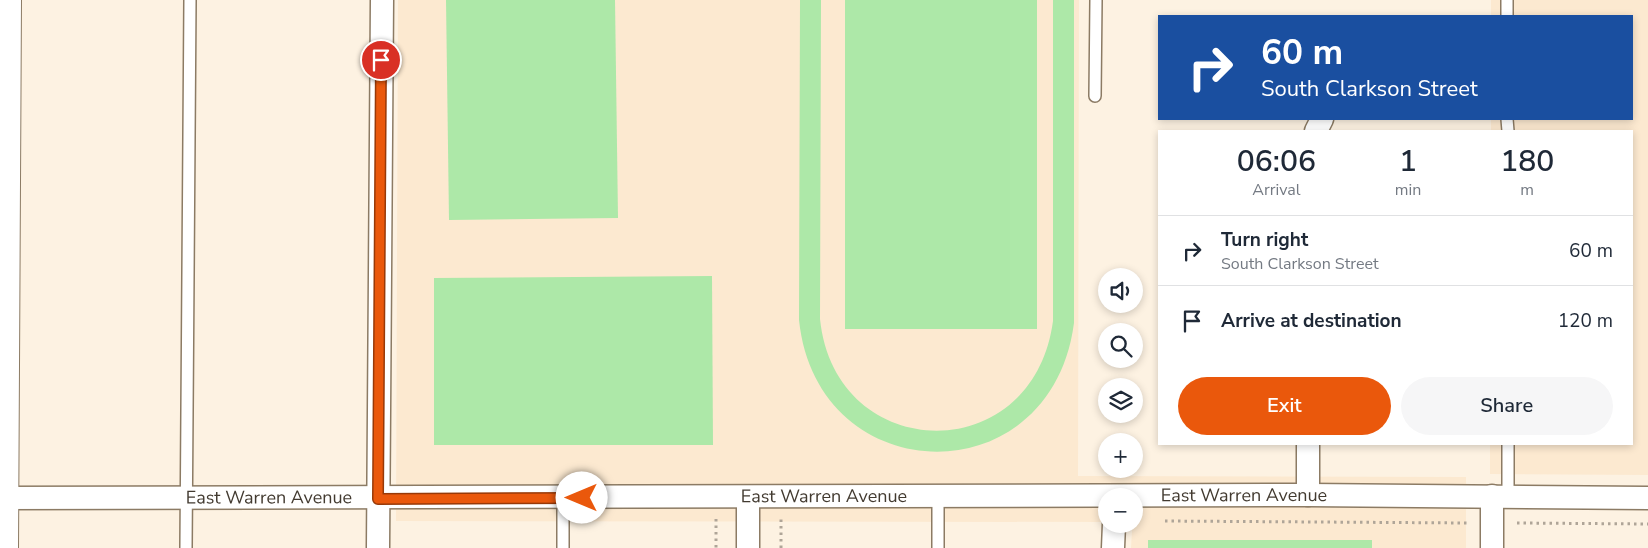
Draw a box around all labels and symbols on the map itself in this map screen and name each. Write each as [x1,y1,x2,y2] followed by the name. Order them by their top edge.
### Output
[360,39,402,81] pin
[555,471,607,523] position arrow
[1161,483,1327,507] street label: East Warren Avenue
[741,484,907,508] street label: East Warren Avenue
[186,485,352,510] street label: East Warren Avenue

